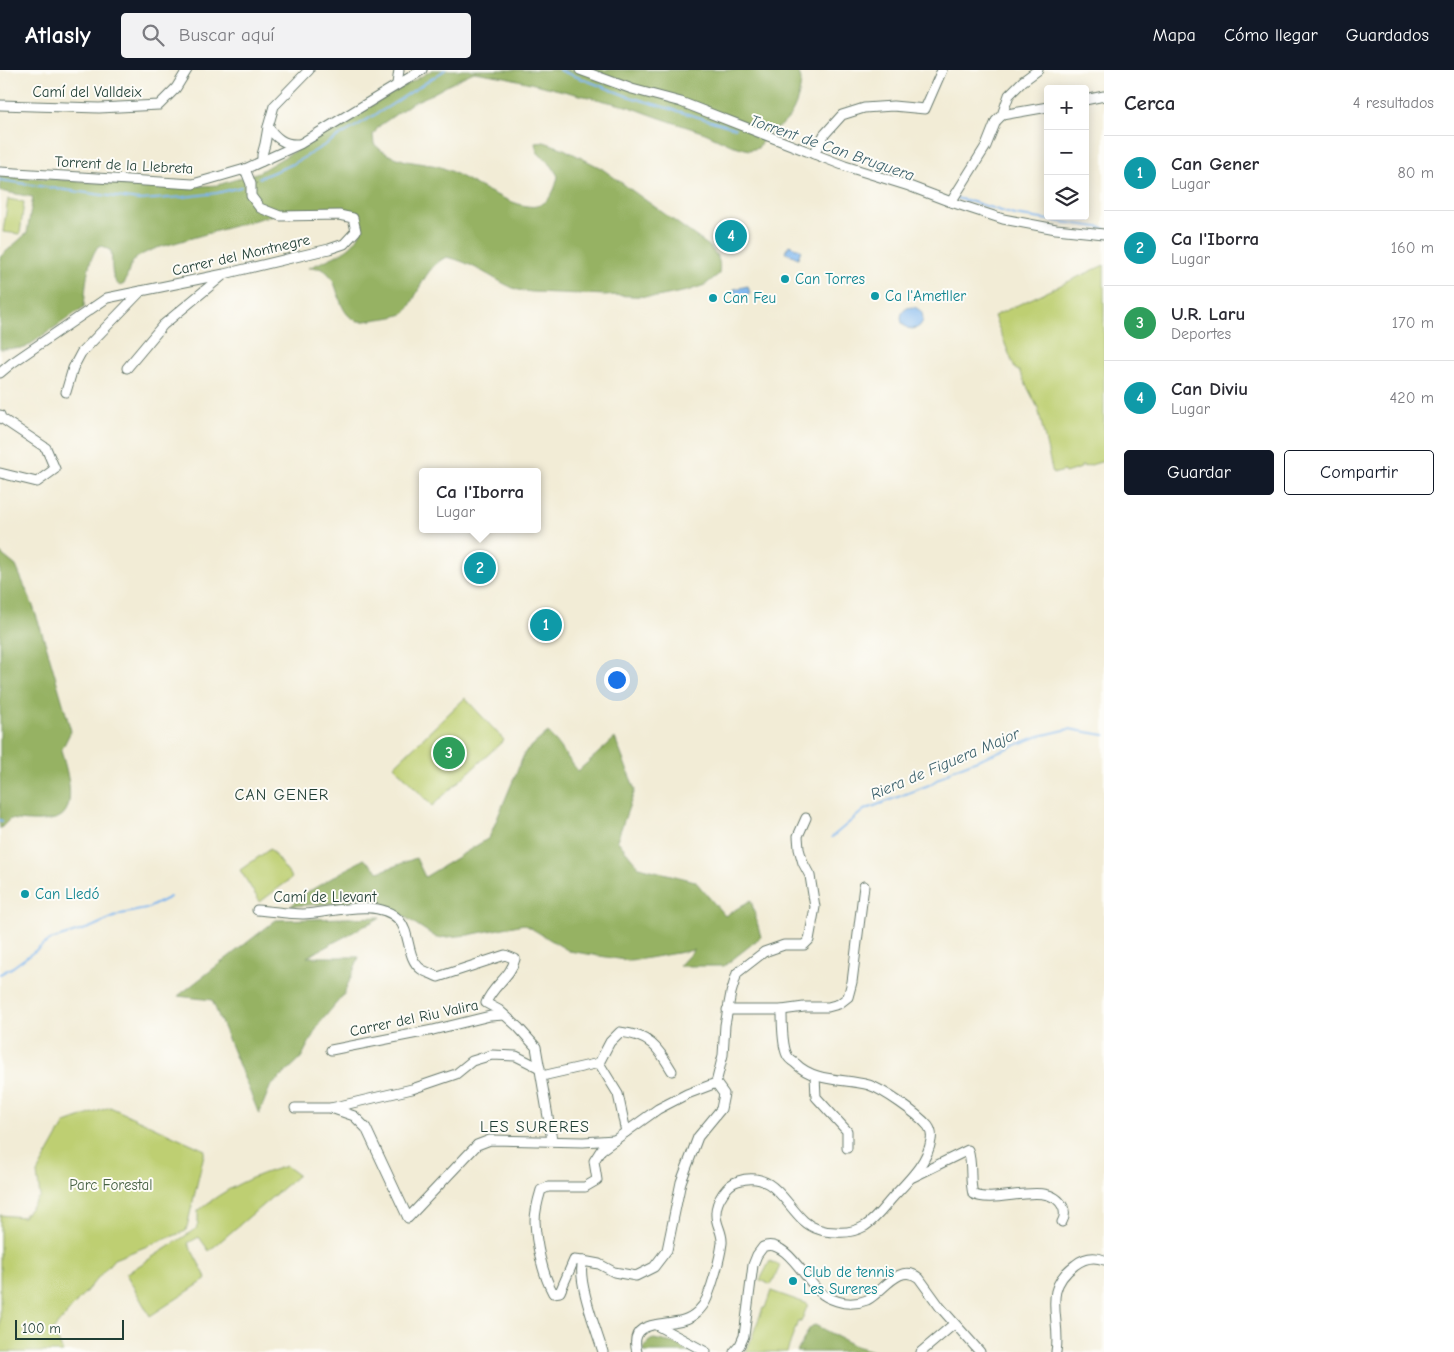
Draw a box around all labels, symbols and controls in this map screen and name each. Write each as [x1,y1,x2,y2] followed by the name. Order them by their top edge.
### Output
[121,13,471,58] search box
[25,21,91,49] text: Atlasly
[139,21,167,49] icon: search
[179,24,275,46] text: Buscar aquí
[1153,25,1196,46] text: Mapa
[1224,25,1318,46] text: Cómo llegar
[1346,25,1429,46] text: Guardados
[32,83,142,101] street label: Camí del Valldeix
[1044,85,1089,220] map controls
[1044,85,1089,130] button: +
[1124,91,1175,115] text: Cerca
[1353,94,1434,112] text: 4 resultados
[748,111,916,185] water label: Torrent de Can Bruguera
[1044,130,1089,175] button: −
[54,152,194,178] street label: Torrent de la Llebreta
[1171,153,1259,175] text: Can Gener
[1137,164,1143,182] text: 1
[1397,164,1434,182] text: 80 m
[1044,175,1089,220] button: layers
[1171,175,1210,193] text: Lugar
[715,217,747,255] pin: 4
[1171,228,1259,250] text: Ca l'Iborra
[170,230,312,280] street label: Carrer del Montnegre
[1136,239,1144,257] text: 2
[1391,239,1434,257] text: 160 m
[1171,250,1210,268] text: Lugar
[795,270,865,288] place label: Can Torres
[779,273,791,285] marker: Can Torres
[885,287,966,305] place label: Ca l'Ametller
[723,289,776,307] place label: Can Feu
[869,290,881,302] marker: Ca l'Ametller
[707,292,719,304] marker: Can Feu
[1171,303,1245,325] text: U.R. Laru
[1136,314,1144,332] text: 3
[1392,314,1434,332] text: 170 m
[1171,325,1231,343] text: Deportes
[1171,378,1248,400] text: Can Diviu
[1136,389,1144,407] text: 4
[1390,389,1434,407] text: 420 m
[1171,400,1210,418] text: Lugar
[1124,450,1274,495] button: Guardar
[1284,450,1434,495] button: Compartir
[419,468,541,533] popup
[436,481,524,503] text: Ca l'Iborra
[436,503,475,521] text: Lugar
[464,549,496,587] pin: 2
[530,606,562,644] pin: 1
[604,667,630,693] your location
[868,724,1023,804] water label: Riera de Figuera Major
[433,734,465,772] pin: 3
[235,786,329,804] district label: CAN GENER
[35,885,100,903] place label: Can Lledó
[19,888,31,900] marker: Can Lledó
[274,888,377,906] street label: Camí de Llevant
[348,996,480,1040] street label: Carrer del Riu Valira
[480,1118,590,1136] district label: LES SURERES
[69,1176,153,1194] park label: Parc Forestal
[803,1263,894,1298] place label: Club de tennis Les Sureres
[787,1275,799,1287] marker: Club de tennis Les Sureres
[15,1317,124,1340] scale bar
[22,1320,61,1337] text: 100 m

